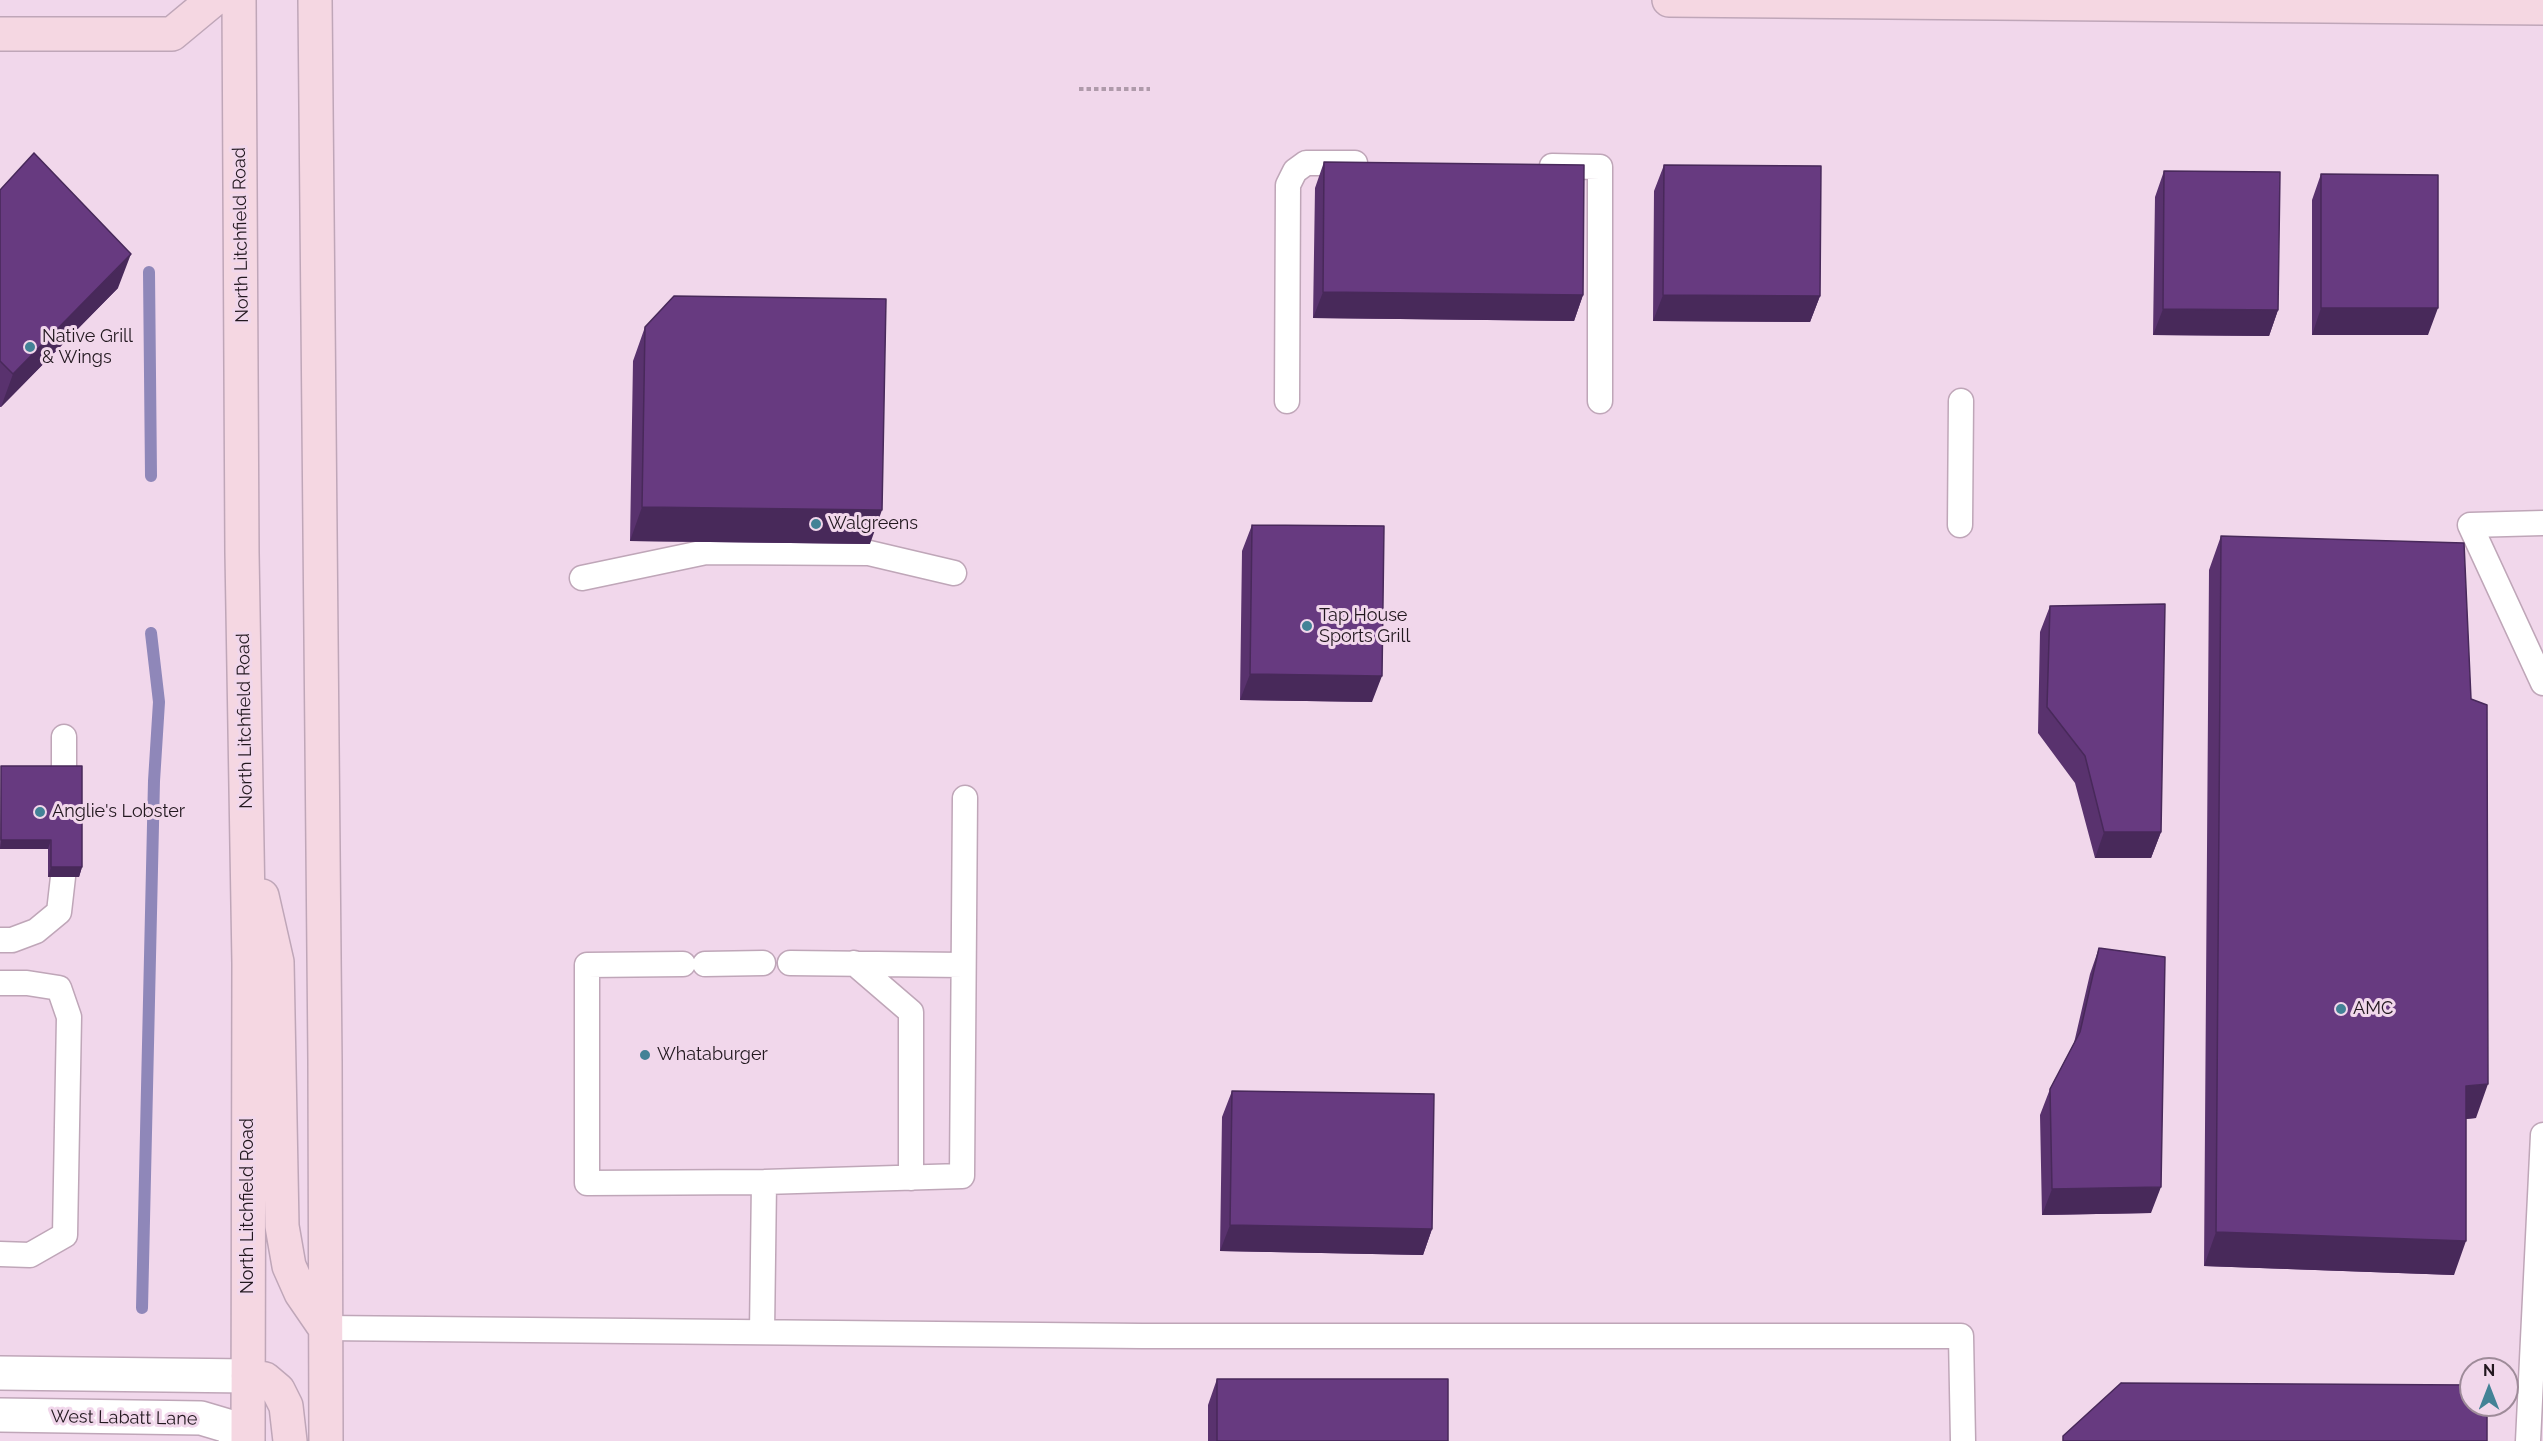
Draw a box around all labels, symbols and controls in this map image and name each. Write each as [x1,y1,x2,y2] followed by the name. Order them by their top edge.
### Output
[229,147,253,323] street label: North Litchfield Road
[42,326,133,368] place label: Native Grill & Wings
[23,340,37,354] marker: Native Grill & Wings
[828,513,918,535] place label: Walgreens
[809,517,823,531] marker: Walgreens
[1319,605,1410,648] place label: Tap House Sports Grill
[1300,619,1314,633] marker: Tap House Sports Grill
[233,633,257,809] street label: North Litchfield Road
[52,801,185,823] place label: Anglie's Lobster
[33,805,47,819] marker: Anglie's Lobster
[2353,998,2393,1020] place label: AMC
[2334,1002,2348,1016] marker: AMC
[657,1044,768,1066] place label: Whataburger
[638,1048,652,1062] marker: Whataburger
[237,1118,259,1294] street label: North Litchfield Road
[2459,1357,2519,1417] north arrow
[2483,1361,2495,1380] text: N
[50,1406,198,1430] street label: West Labatt Lane

